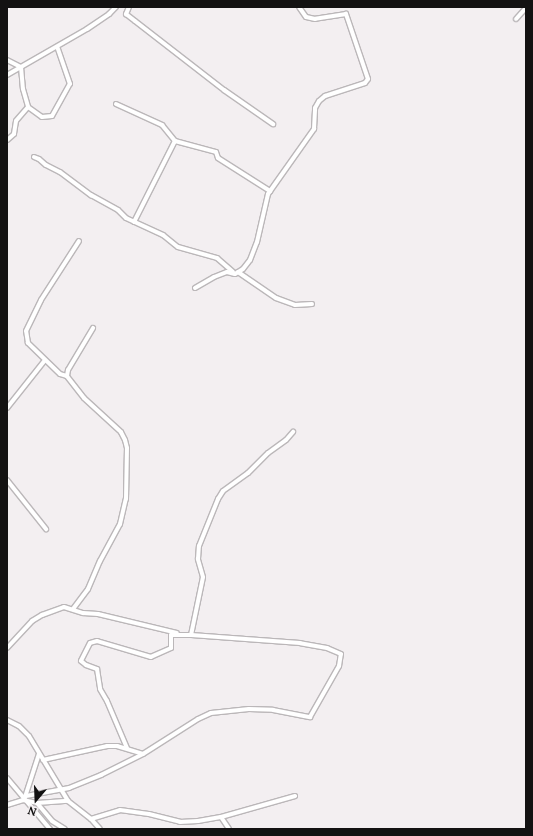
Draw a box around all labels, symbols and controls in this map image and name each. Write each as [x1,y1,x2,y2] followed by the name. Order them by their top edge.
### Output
[16,780,56,820] north arrow
[26,803,38,819] text: N

